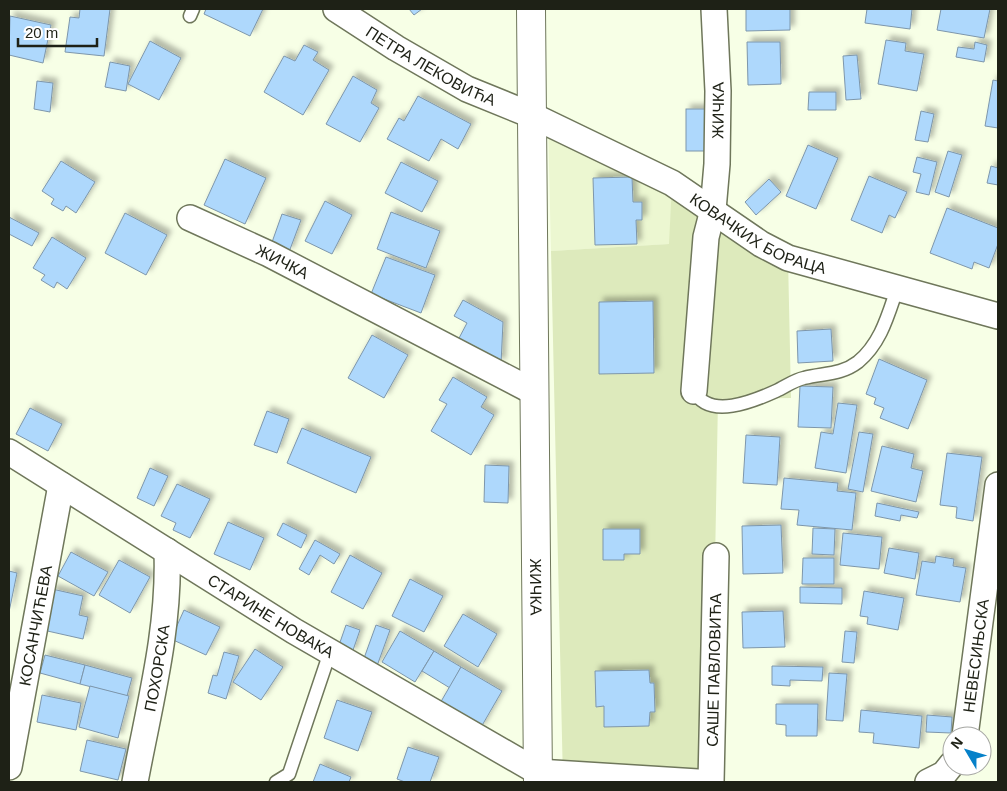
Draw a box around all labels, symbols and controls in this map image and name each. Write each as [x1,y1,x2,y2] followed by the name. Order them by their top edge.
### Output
[18,15,96,47] scale bar
[363,23,499,109] street label: ПЕТРА ЛЕКОВИЋА
[25,24,58,41] text: 20 m
[709,81,727,139] street label: ЖИЧКА
[687,190,828,277] street label: КОВАЧКИХ БОРАЦА
[253,241,312,282] street label: ЖИЧКА
[527,558,544,616] street label: ЖИЧКА
[16,563,55,687] street label: КОСАНЧИЋЕВА
[205,571,337,661] street label: СТАРИНЕ НОВАКА
[704,593,724,747] street label: САШЕ ПАВЛОВИЋА
[960,598,992,714] street label: НЕВЕСИЊСКА
[141,623,173,713] street label: ПОХОРСКА
[942,726,992,776] north arrow
[947,734,966,752] text: N

